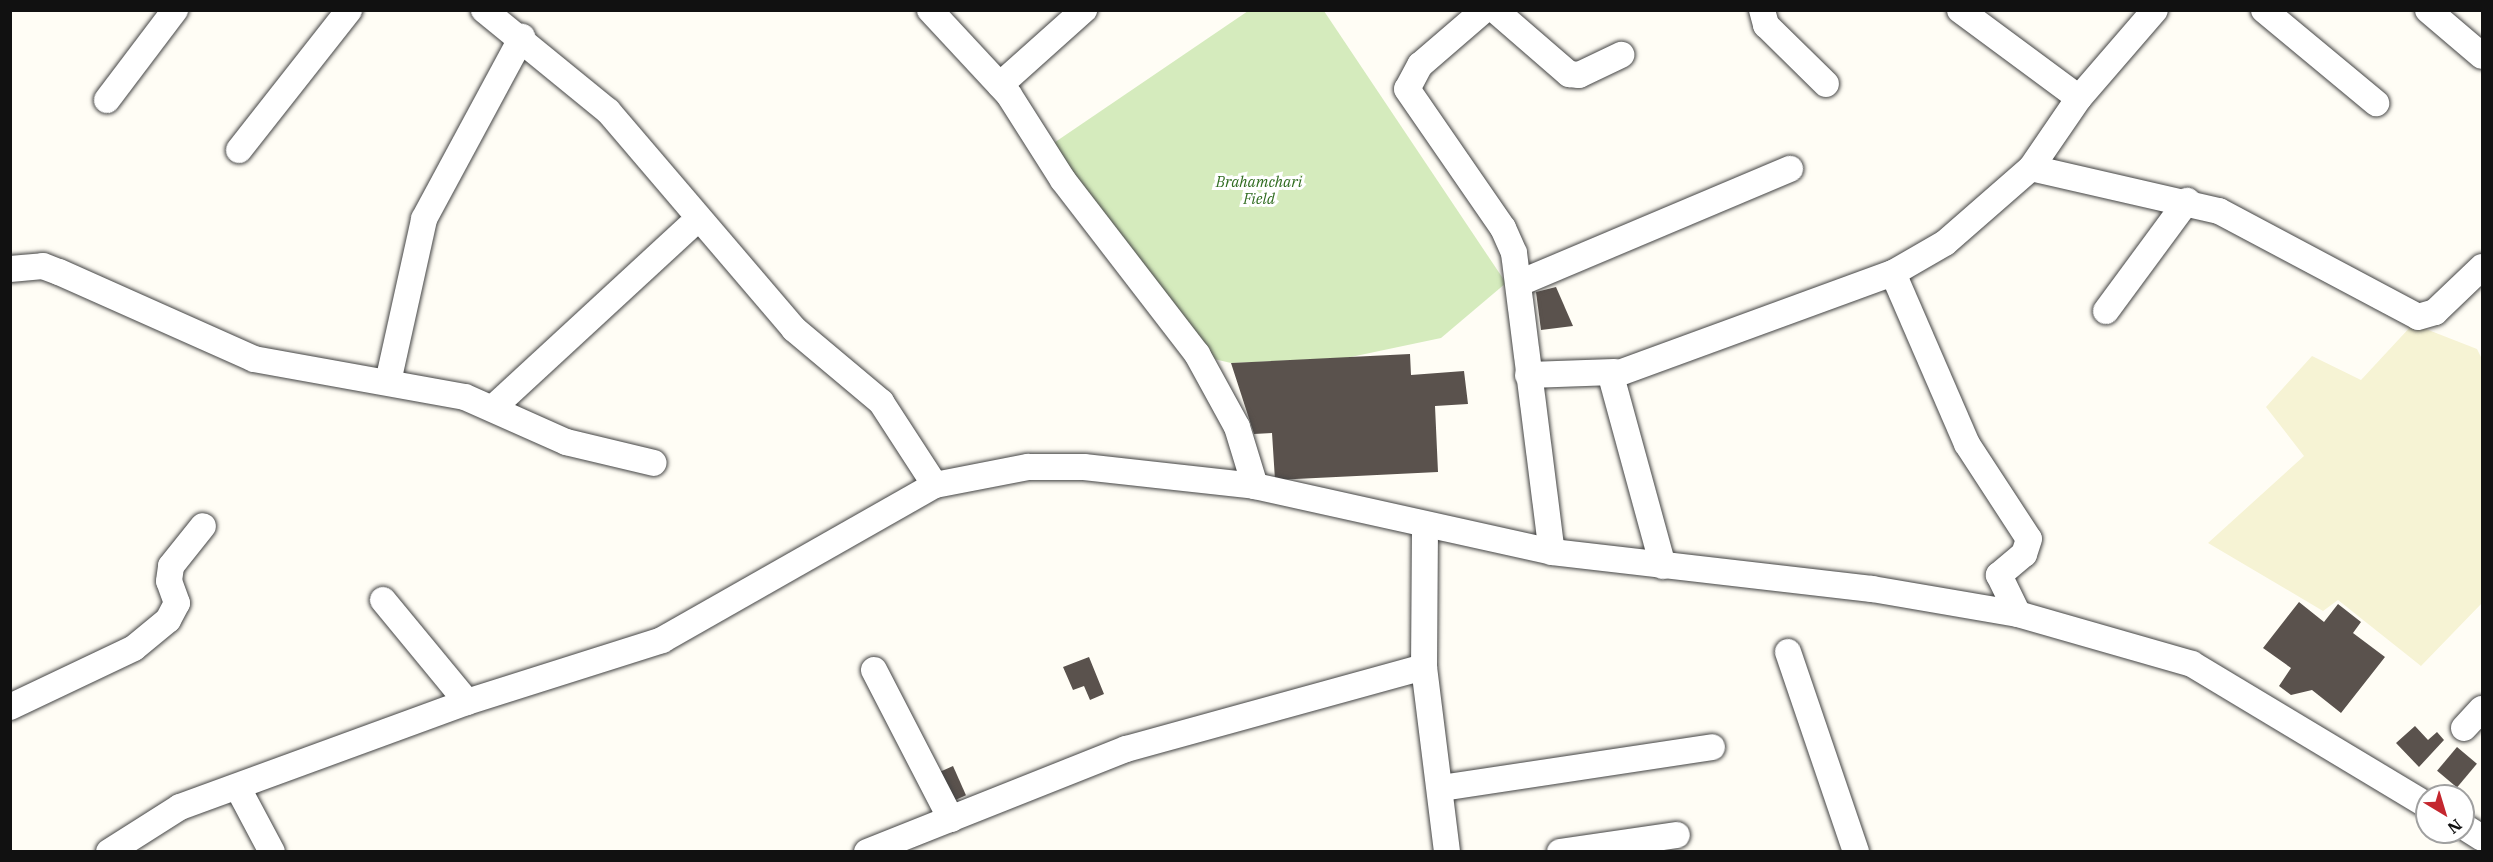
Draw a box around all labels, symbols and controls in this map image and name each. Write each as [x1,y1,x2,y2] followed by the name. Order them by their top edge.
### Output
[1216,172,1302,207] park label: Brahamchari Field
[2415,784,2475,844] north arrow
[2444,815,2466,838] text: N

